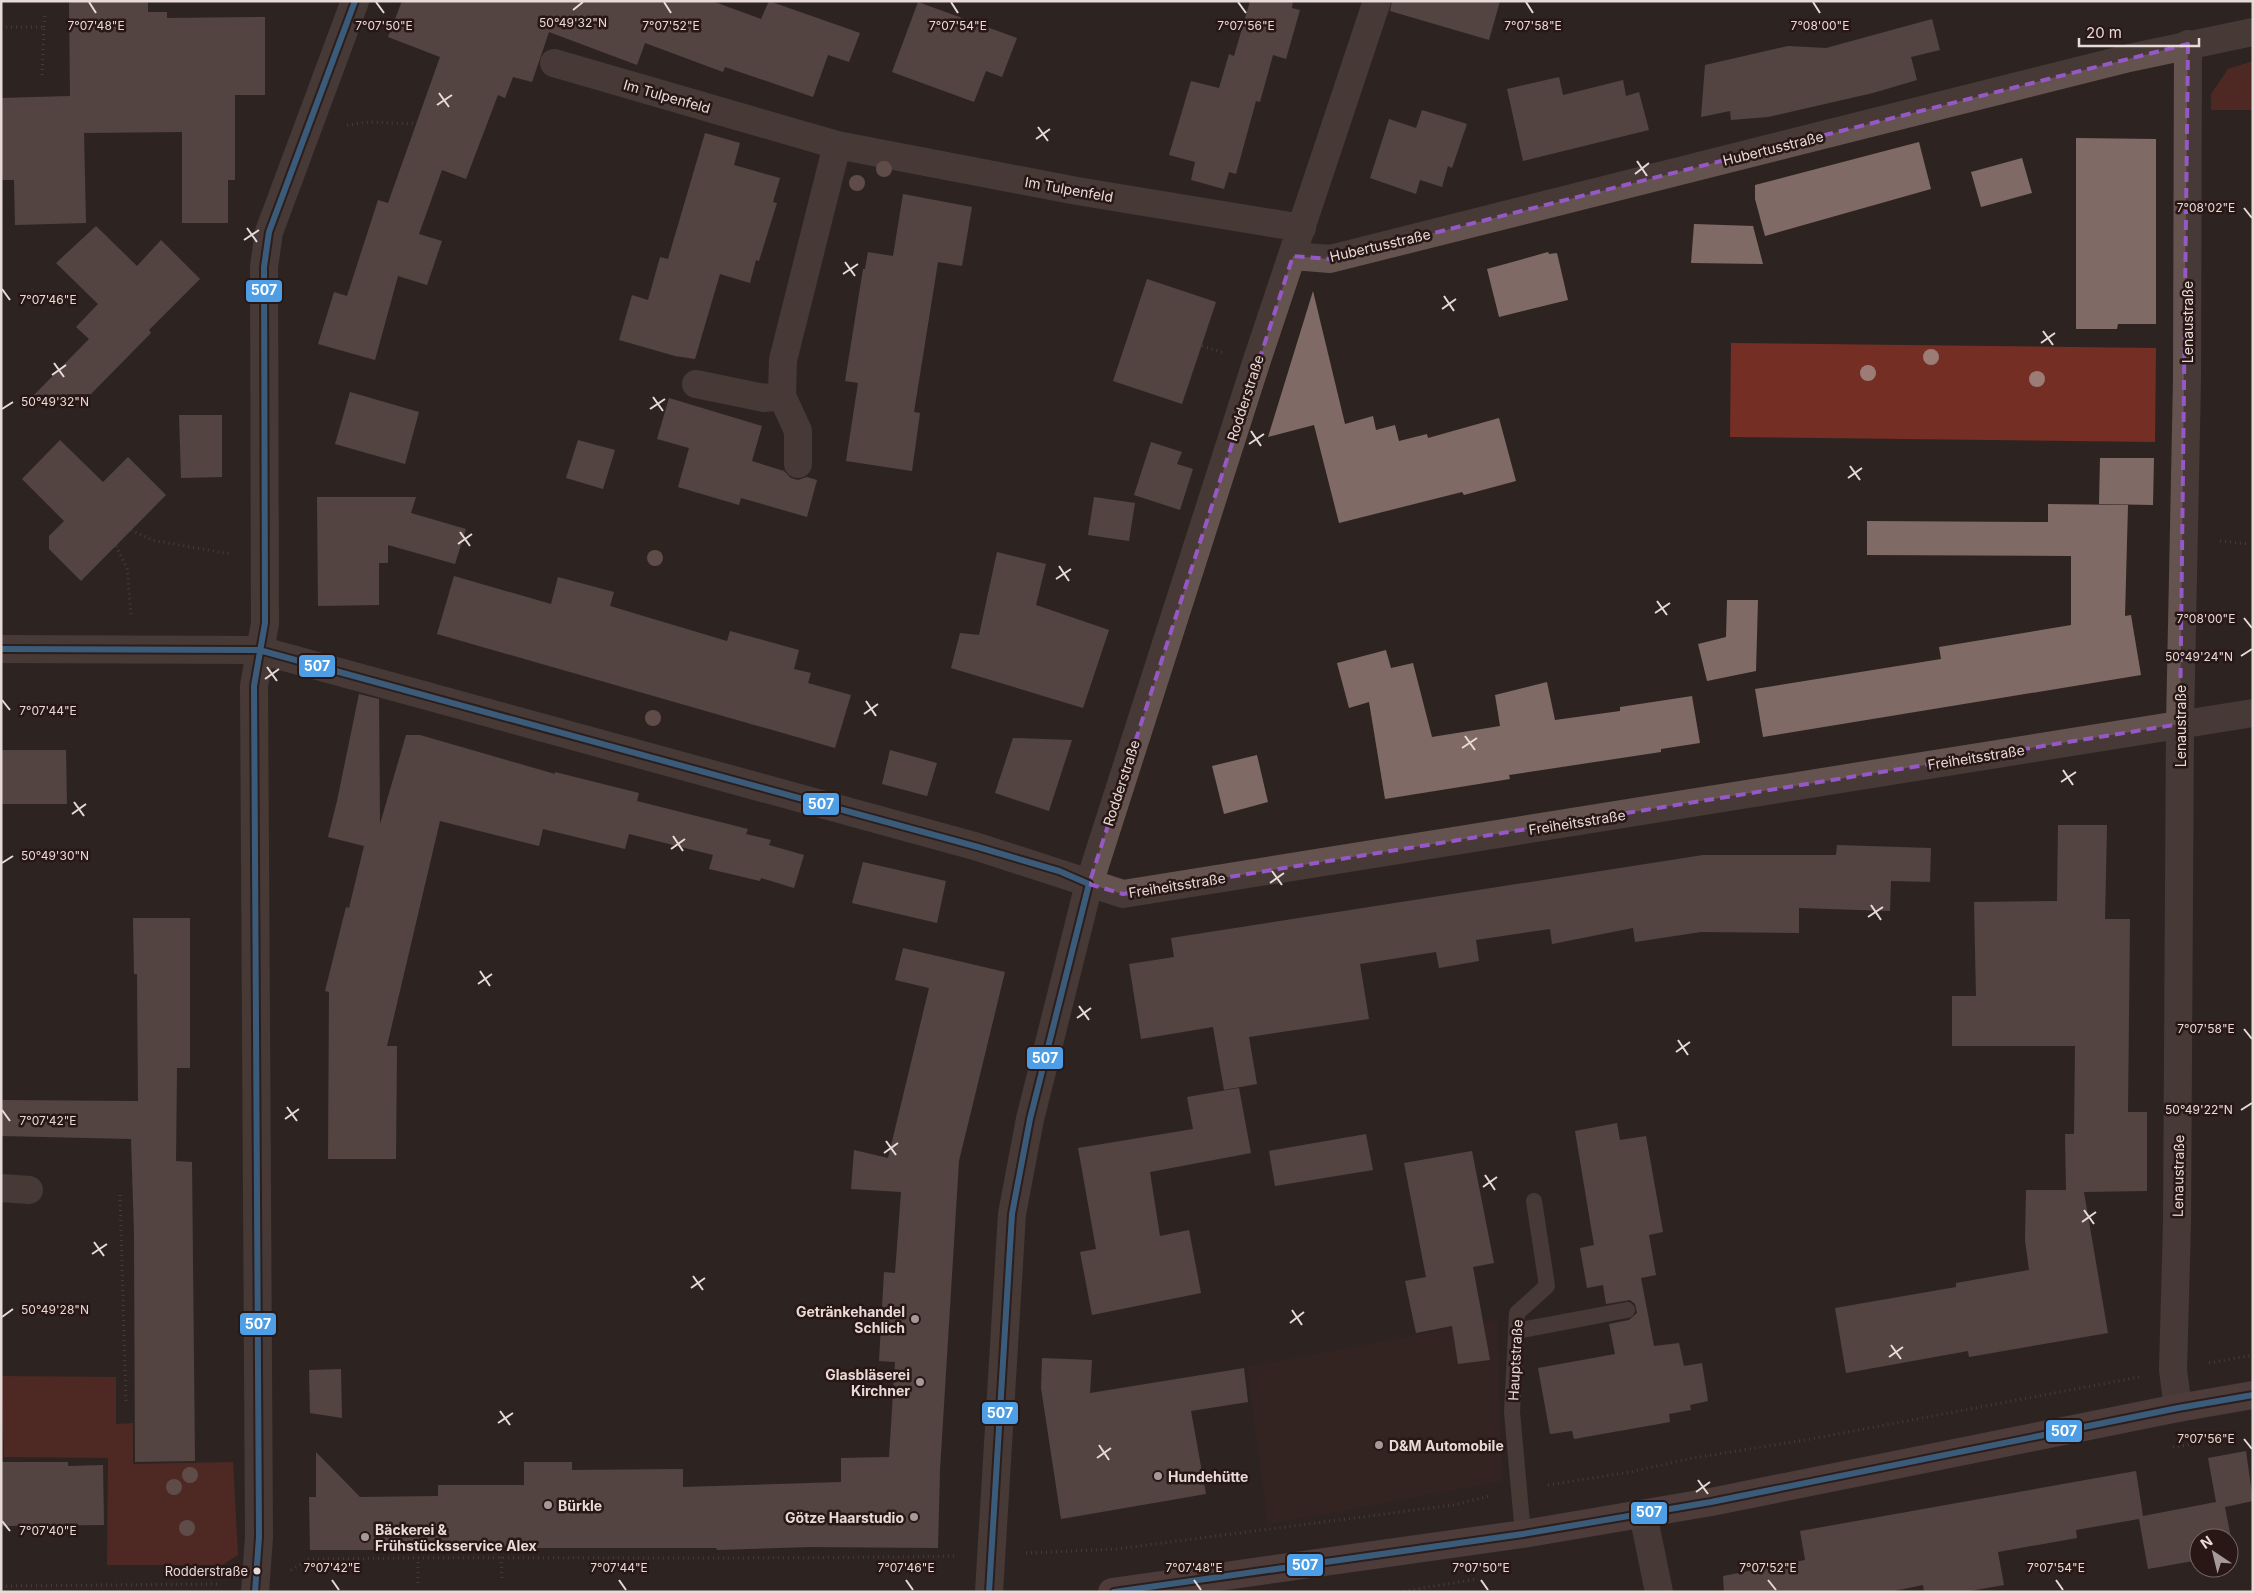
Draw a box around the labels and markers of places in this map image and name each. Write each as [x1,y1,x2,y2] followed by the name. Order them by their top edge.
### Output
[796,1303,905,1336] place label: Getränkehandel Schlich
[909,1313,921,1325] marker: Getränkehandel Schlich
[825,1366,910,1399] place label: Glasbläserei Kirchner
[914,1376,926,1388] marker: Glasbläserei Kirchner
[1389,1437,1504,1454] place label: D&M Automobile
[1373,1439,1385,1451] marker: D&M Automobile
[1168,1468,1248,1485] place label: Hundehütte
[1152,1470,1164,1482] marker: Hundehütte
[558,1497,602,1514] place label: Bürkle
[542,1499,554,1511] marker: Bürkle
[785,1509,904,1526] place label: Götze Haarstudio
[908,1511,920,1523] marker: Götze Haarstudio
[375,1521,537,1554] place label: Bäckerei & Frühstücksservice Alex
[359,1531,371,1543] marker: Bäckerei & Frühstücksservice Alex
[165,1563,248,1579] place label: Rodderstraße
[252,1566,262,1576] marker: Rodderstraße

